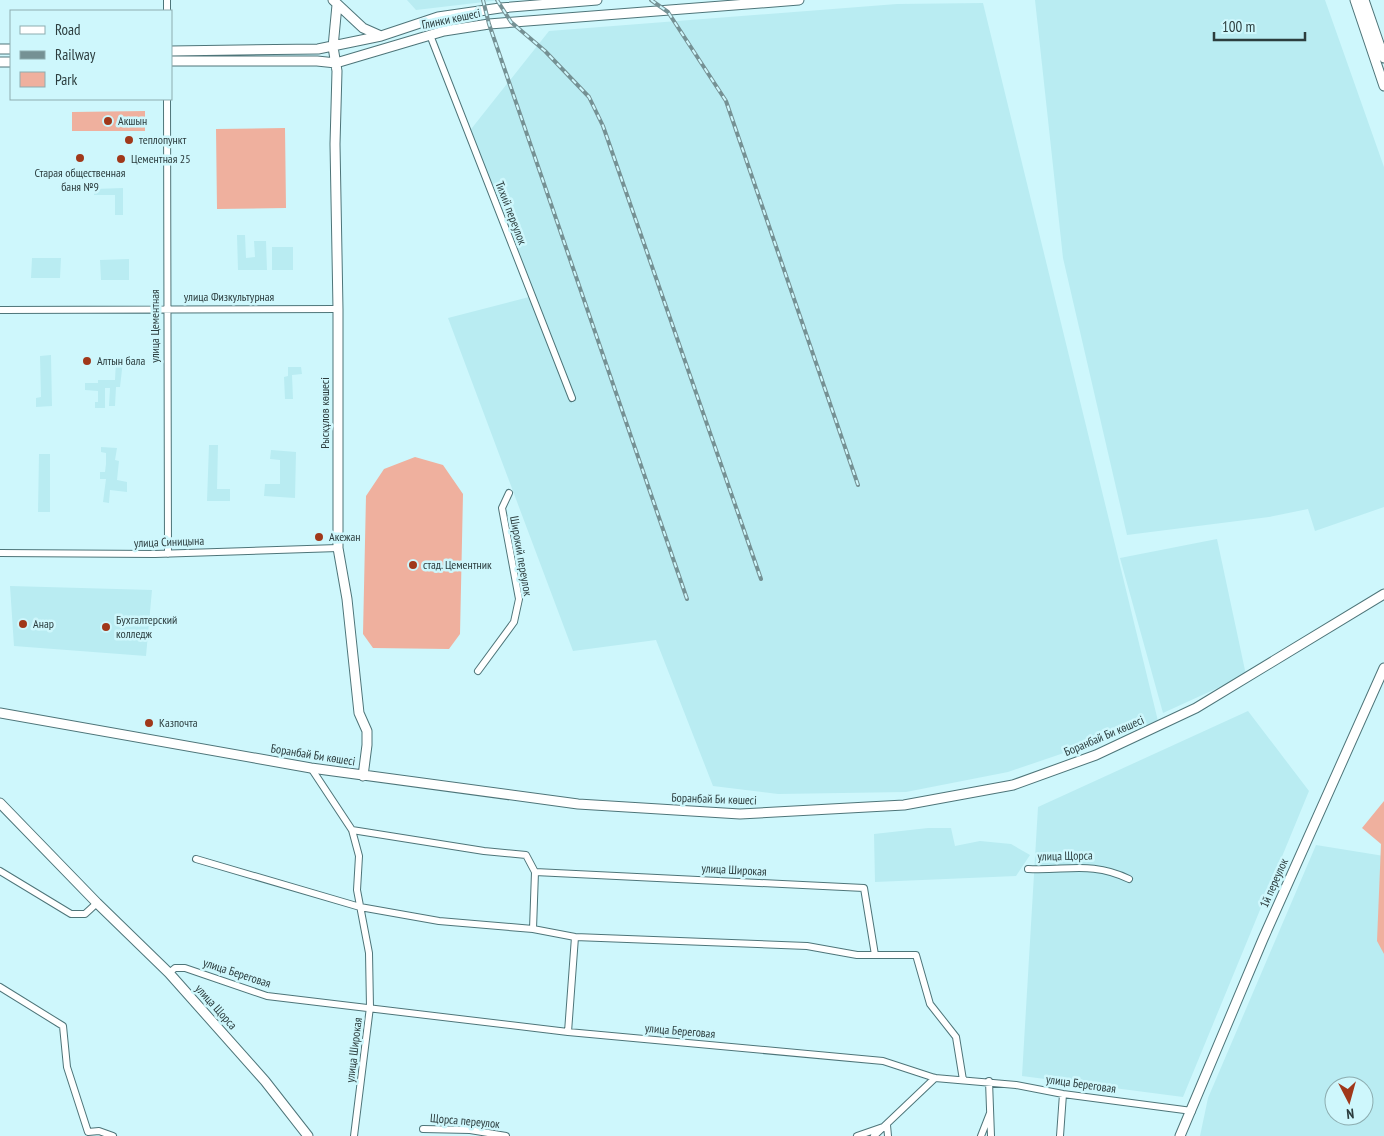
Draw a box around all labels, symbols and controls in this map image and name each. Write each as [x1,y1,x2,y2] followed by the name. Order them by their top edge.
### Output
[420,5,482,32] street label: Глинки көшесі
[10,10,172,100] legend
[1214,10,1305,42] scale bar
[1222,17,1255,36] text: 100 m
[55,20,81,39] text: Road
[55,45,96,64] text: Railway
[55,70,77,89] text: Park
[118,113,147,128] place label: Акшын
[102,115,114,127] marker: Акшын
[139,132,186,147] place label: теплопункт
[123,134,135,146] marker: теплопункт
[131,151,191,166] place label: Цементная 25
[74,152,86,164] marker: Старая общественная баня №9
[115,153,127,165] marker: Цементная 25
[35,165,126,194] place label: Старая общественная баня №9
[492,179,531,247] street label: Тихий переулок
[147,289,162,363] street label: улица Цементная
[184,289,275,304] street label: улица Физкультурная
[97,353,145,368] place label: Алтын бала
[81,355,93,367] marker: Алтын бала
[317,377,332,449] street label: Рысқұлов көшесі
[507,515,536,597] street label: Широкий переулок
[329,529,361,544] place label: Акежан
[313,531,325,543] marker: Акежан
[134,533,205,550] street label: улица Синицына
[423,557,492,572] place label: стад. Цементник
[407,559,419,571] marker: стад. Цементник
[116,612,177,641] place label: Бухгалтерский колледж
[33,616,54,631] place label: Анар
[17,618,29,630] marker: Анар
[100,621,112,633] marker: Бухгалтерский колледж
[1062,712,1146,759] street label: Боранбай Би көшесі
[159,715,198,730] place label: Казпочта
[143,717,155,729] marker: Казпочта
[270,740,356,769] street label: Боранбай Би көшесі
[671,790,757,807] street label: Боранбай Би көшесі
[1037,848,1093,863] street label: улица Щорса
[1256,855,1291,910] street label: 1й переулок
[701,860,767,879] street label: улица Широкая
[201,954,273,991] street label: улица Береговая
[192,981,241,1032] street label: улица Щорса
[342,1016,365,1083] street label: улица Широкая
[644,1020,716,1041] street label: улица Береговая
[1045,1071,1117,1096] street label: улица Береговая
[1324,1076,1374,1126] north arrow
[1346,1105,1355,1123] text: N
[430,1110,501,1131] street label: Щорса переулок

